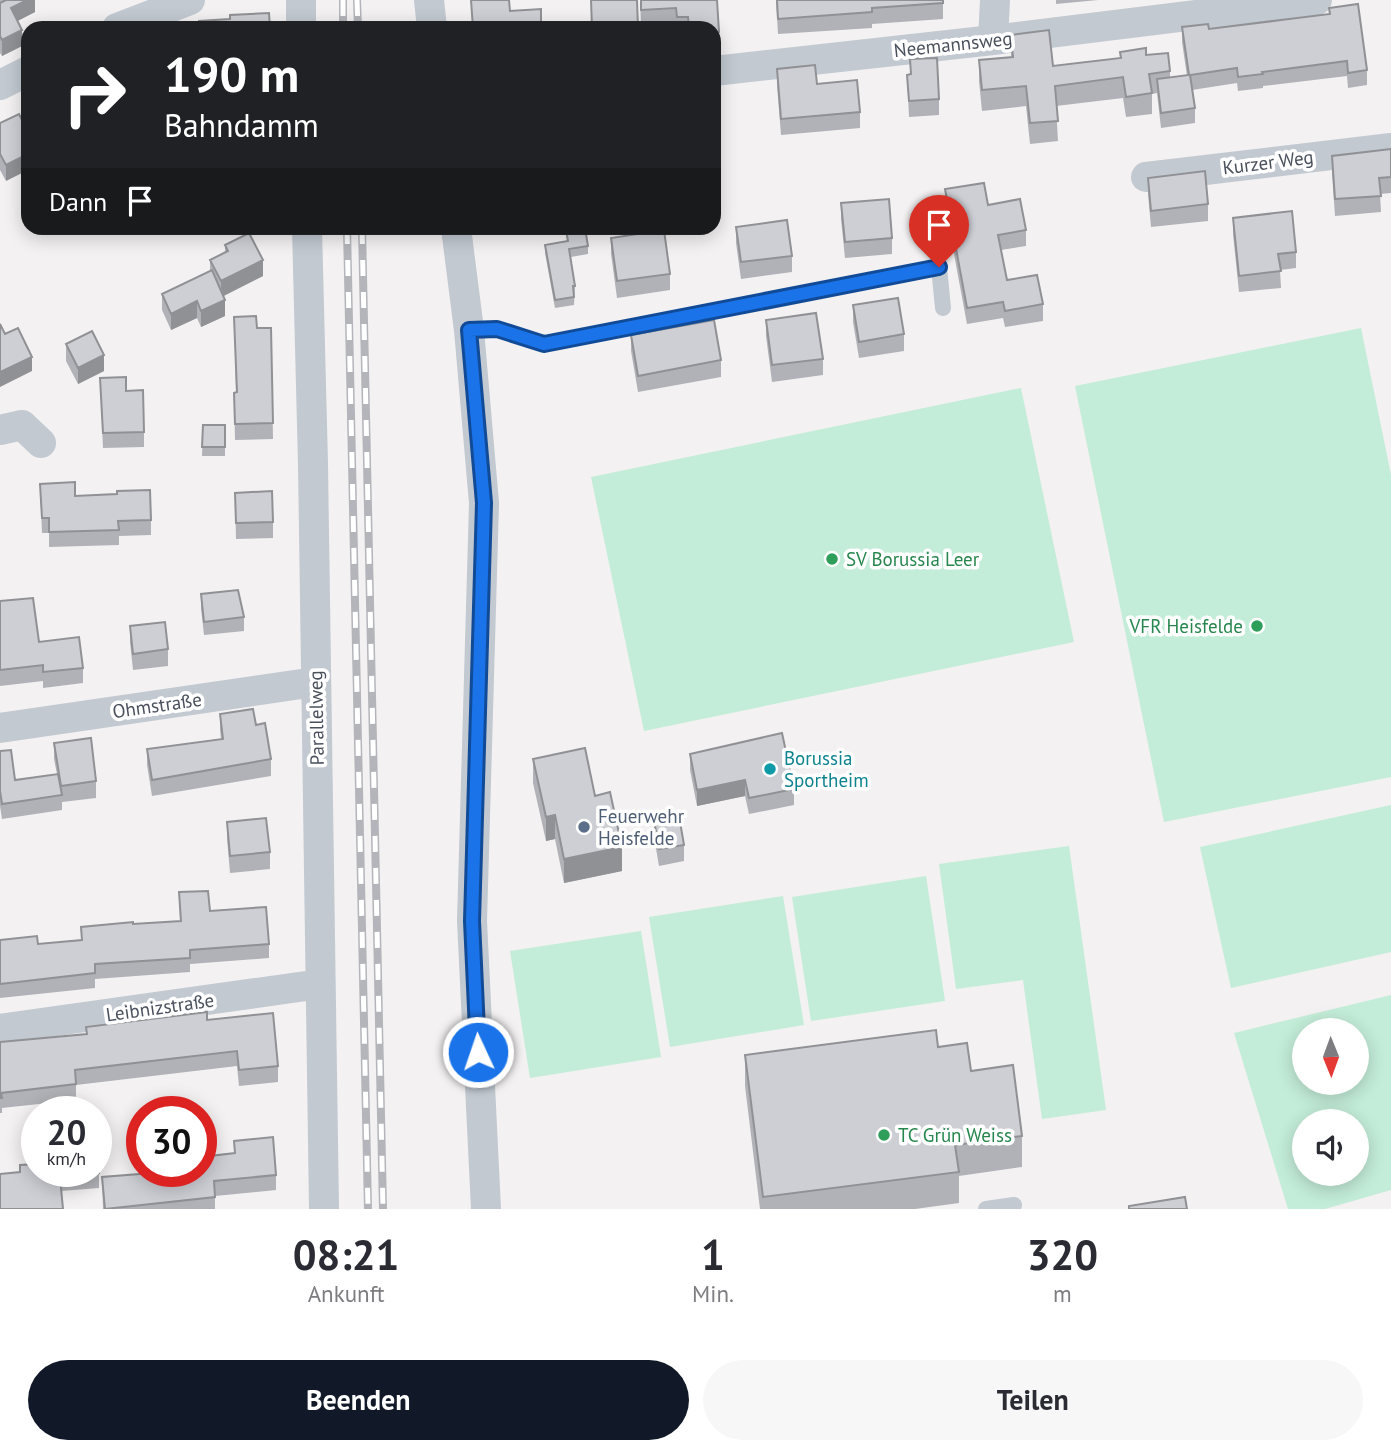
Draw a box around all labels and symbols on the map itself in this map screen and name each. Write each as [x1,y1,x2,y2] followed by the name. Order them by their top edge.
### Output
[893,26,1013,62] street label: Neemannsweg
[1221,145,1315,179] street label: Kurzer Weg
[909,195,969,267] pin
[846,547,980,571] place label: SV Borussia Leer
[824,551,840,567] marker: SV Borussia Leer
[1129,614,1243,638] place label: VFR Heisfelde
[1249,618,1265,634] marker: VFR Heisfelde
[303,670,329,766] street label: Parallelweg
[111,687,203,723] street label: Ohmstraße
[784,746,869,792] place label: Borussia Sportheim
[762,761,778,777] marker: Borussia Sportheim
[598,804,685,850] place label: Feuerwehr Heisfelde
[576,819,592,835] marker: Feuerwehr Heisfelde
[104,988,216,1026] street label: Leibnizstraße
[441,1015,515,1089] position arrow
[1292,1018,1368,1096] north arrow
[126,1096,217,1187] speed limit sign: 30
[898,1123,1012,1147] place label: TC Grün Weiss
[876,1127,892,1143] marker: TC Grün Weiss

